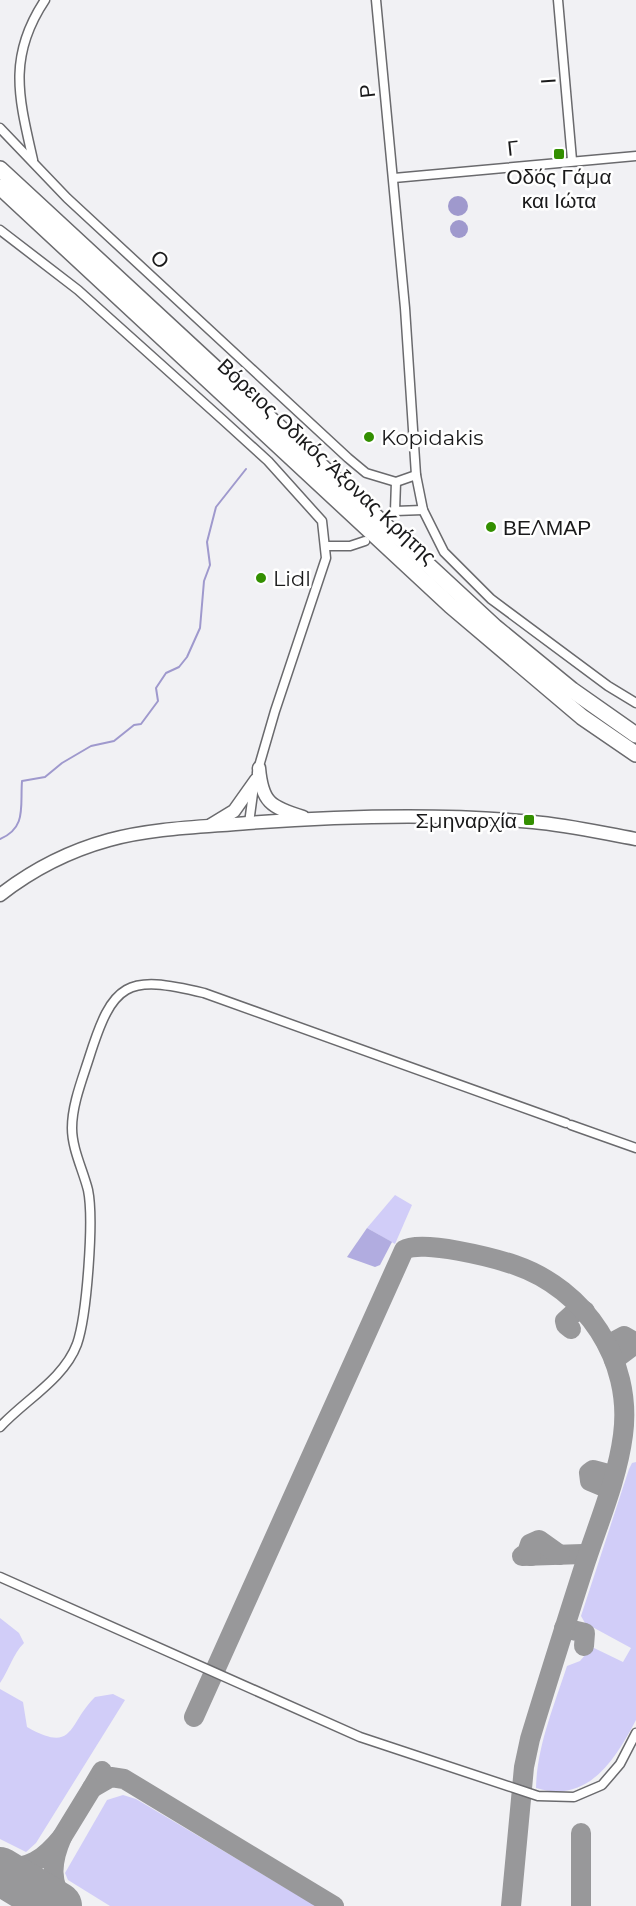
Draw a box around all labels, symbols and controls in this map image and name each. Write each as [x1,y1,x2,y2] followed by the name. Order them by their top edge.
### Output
[535,77,561,85] street label: Ι
[354,83,380,99] street label: Ρ
[506,135,520,161] street label: Γ
[552,147,566,161] marker: Οδός Γάμα και Ιώτα
[506,164,612,213] place label: Οδός Γάμα και Ιώτα
[145,244,175,274] street label: Ο
[213,353,441,569] street label: Βόρειος Οδικός Άξονας Κρήτης
[381,425,484,450] place label: Kopidakis
[362,430,376,444] marker: Kopidakis
[503,515,591,540] place label: ΒΕΛΜΑΡ
[484,520,498,534] marker: ΒΕΛΜΑΡ
[273,566,311,591] place label: Lidl
[254,571,268,585] marker: Lidl
[415,808,517,833] place label: Σμηναρχία
[522,813,536,827] marker: Σμηναρχία

